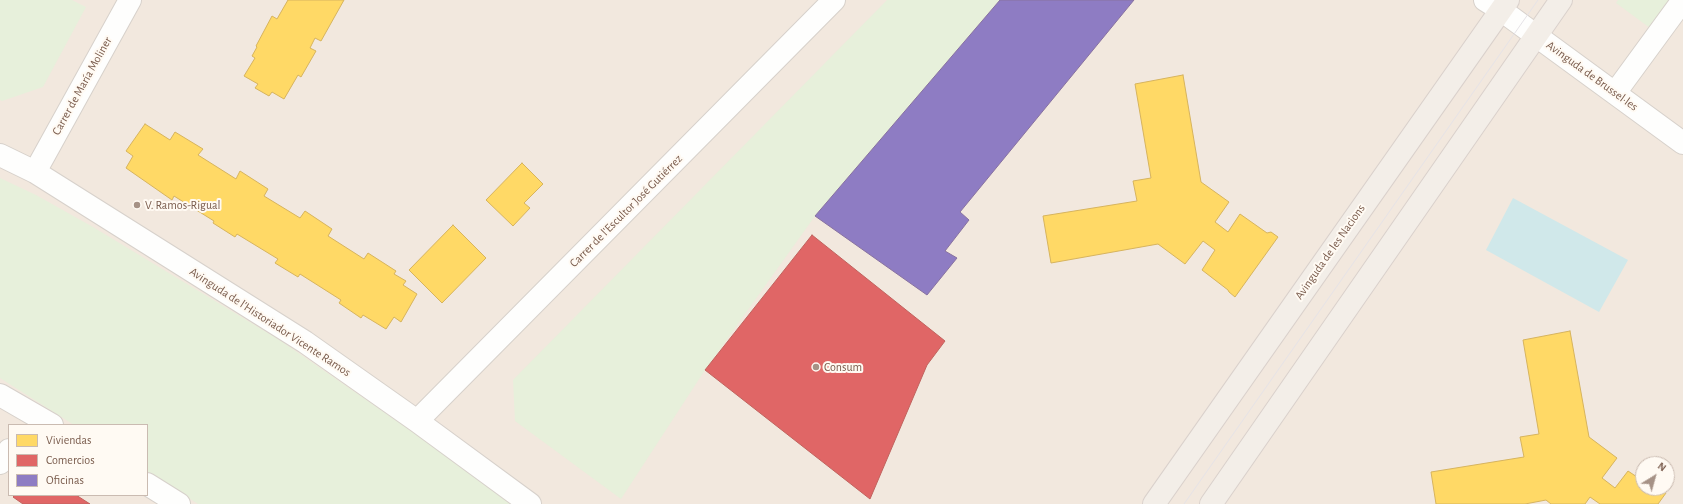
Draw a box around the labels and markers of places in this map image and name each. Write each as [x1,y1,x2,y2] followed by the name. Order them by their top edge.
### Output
[145,198,221,212] place label: V. Ramos-Rigual
[132,200,142,210] marker: V. Ramos-Rigual
[824,360,862,374] place label: Consum
[811,362,821,372] marker: Consum

